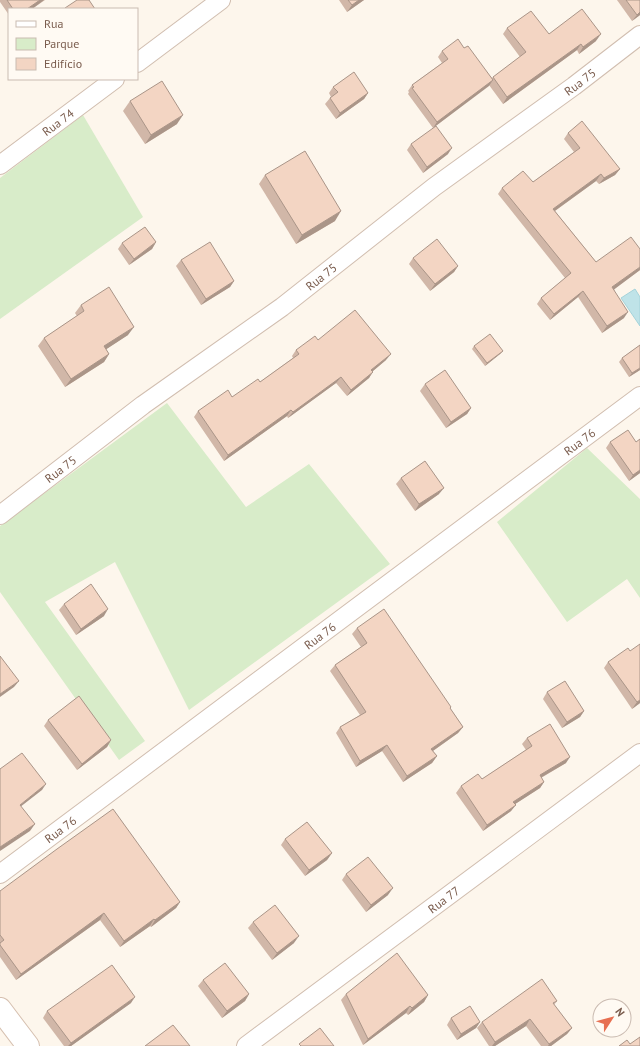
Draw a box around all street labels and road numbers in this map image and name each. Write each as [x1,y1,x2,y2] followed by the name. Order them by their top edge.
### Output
[561,65,598,98] street label: Rua 75
[39,105,77,139] street label: Rua 74
[302,259,340,293] street label: Rua 75
[560,425,598,458] street label: Rua 76
[41,452,79,486] street label: Rua 75
[301,619,338,652] street label: Rua 76
[41,812,79,846] street label: Rua 76
[425,883,462,916] street label: Rua 77

